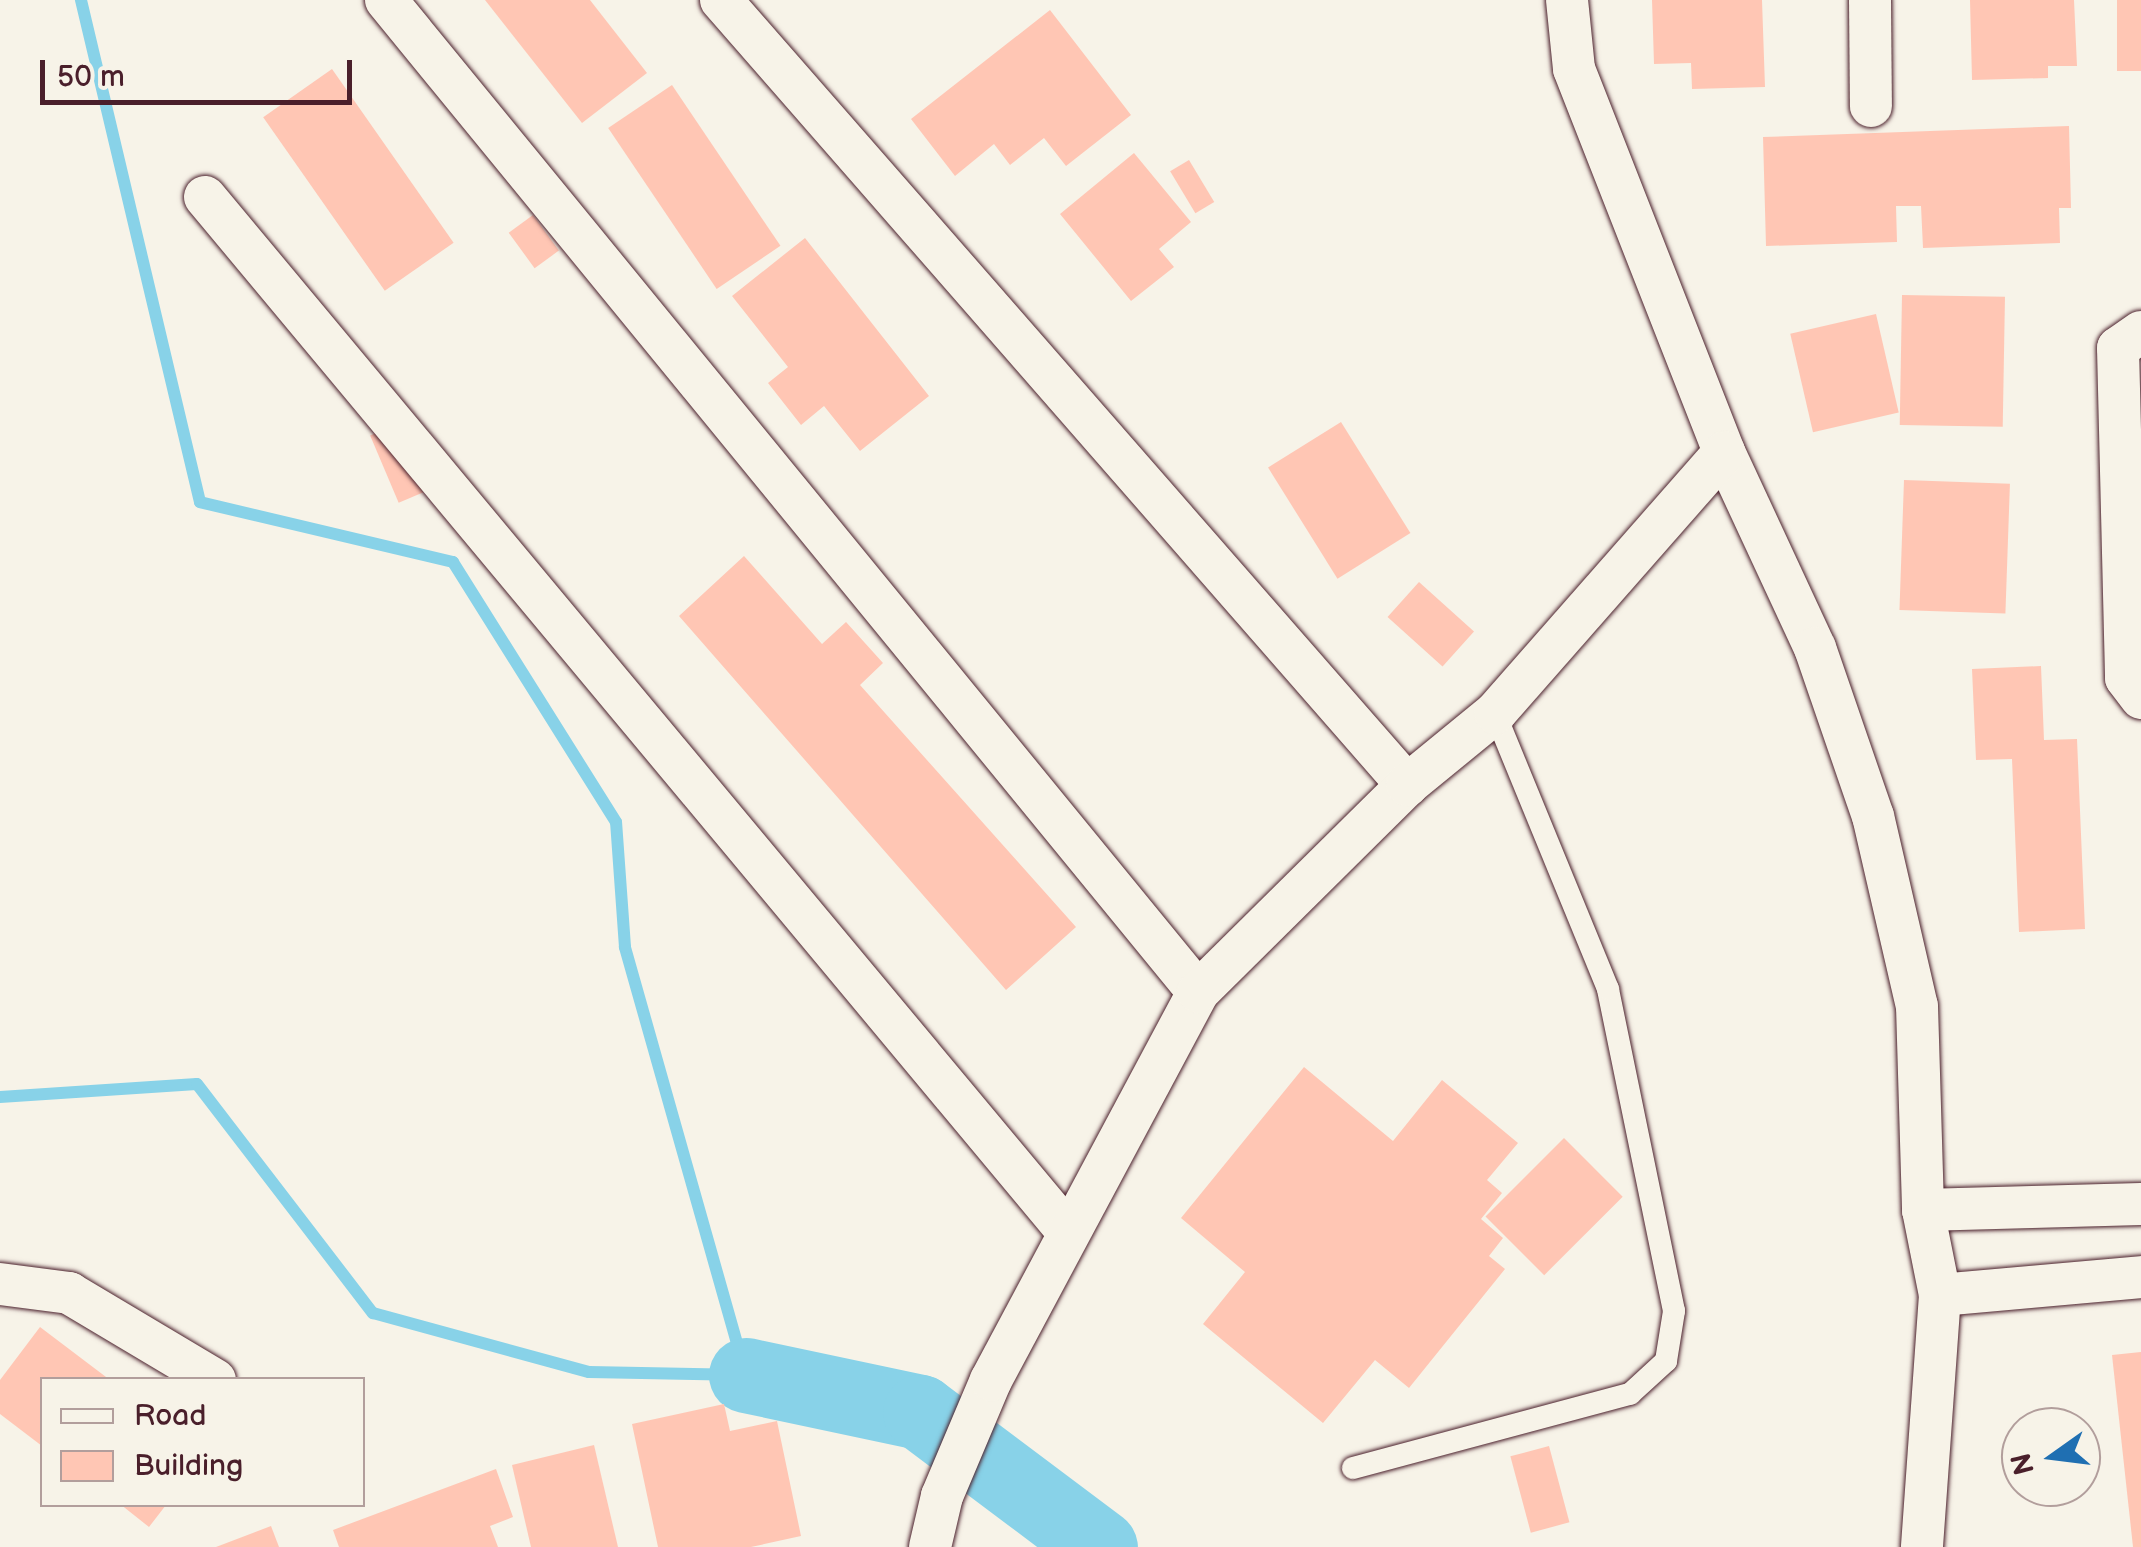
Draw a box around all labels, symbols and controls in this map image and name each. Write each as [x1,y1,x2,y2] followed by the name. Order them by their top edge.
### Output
[45,40,358,102] scale bar
[57,59,125,95] text: 50 m
[40,1377,365,1507] legend
[134,1398,207,1434] text: Road
[2001,1407,2101,1507] north arrow
[134,1448,243,1484] text: Building
[2005,1450,2042,1478] text: N

